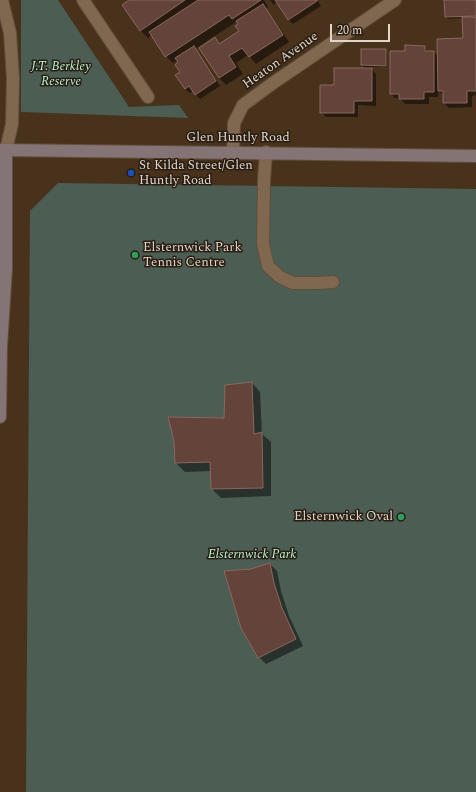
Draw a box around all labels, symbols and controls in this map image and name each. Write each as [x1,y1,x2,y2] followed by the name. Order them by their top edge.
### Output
[332,16,392,42] scale bar
[337,21,362,40] text: 20 m
[240,29,322,93] street label: Heaton Avenue
[31,59,91,90] park label: J.T. Berkley Reserve
[186,130,290,146] street label: Glen Huntly Road
[139,158,253,189] place label: St Kilda Street/Glen Huntly Road
[126,168,136,178] marker: St Kilda Street/Glen Huntly Road
[143,240,242,271] place label: Elsternwick Park Tennis Centre
[130,250,140,260] marker: Elsternwick Park Tennis Centre
[294,509,393,525] place label: Elsternwick Oval
[396,512,406,522] marker: Elsternwick Oval
[208,547,296,563] park label: Elsternwick Park

